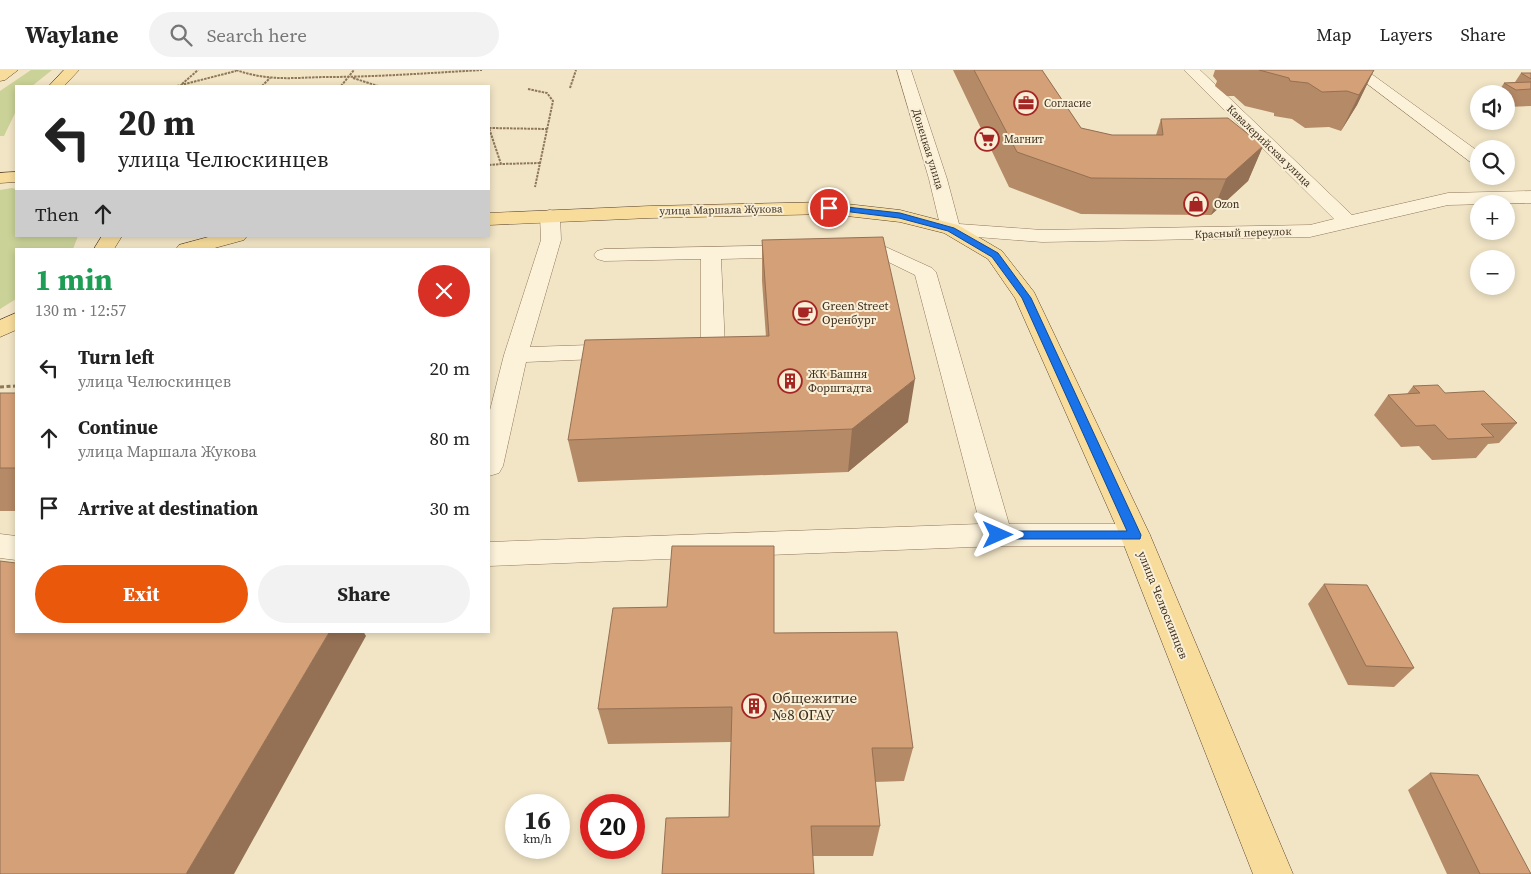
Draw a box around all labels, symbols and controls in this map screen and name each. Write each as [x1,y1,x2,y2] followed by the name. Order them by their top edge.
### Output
[149,12,499,57] search box
[25,18,119,51] text: Waylane
[167,21,195,49] icon: search
[207,22,307,48] text: Search here
[1316,22,1351,47] text: Map
[1379,22,1432,47] text: Layers
[1460,22,1506,47] text: Share
[1470,85,1515,295] map controls
[1470,85,1515,130] button: sound
[1013,90,1039,116] office icon: Согласие
[1044,96,1092,111] place label: Согласие
[118,99,195,147] text: 20 m
[1223,102,1315,191] street label: Кавалерийская улица
[35,105,100,170] icon: left
[909,107,948,192] street label: Донецкая улица
[974,126,1000,152] supermarket icon: Магнит
[1004,132,1044,147] place label: Магнит
[1470,140,1515,185] button: search
[118,144,328,174] text: улица Челюскинцев
[808,187,850,229] pin
[1183,191,1209,217] shop icon: Ozon
[815,194,843,222] icon: arrive
[1470,195,1515,240] button: +
[1214,197,1240,212] place label: Ozon
[89,200,117,228] icon: ahead
[35,201,79,227] text: Then
[659,201,783,219] street label: улица Маршала Жукова
[1194,224,1292,242] street label: Красный переулок
[1470,250,1515,295] button: −
[35,259,113,300] text: 1 min
[418,265,470,317] button: close
[822,298,889,328] place label: Green Street Оренбург
[35,299,126,321] text: 130 m · 12:57
[792,300,818,326] cafe icon: Green Street Оренбург
[78,344,154,370] text: Turn left
[35,354,63,382] icon: left
[429,355,470,381] text: 20 m
[808,366,873,396] place label: ЖК Башня Форштадта
[777,368,803,394] building icon: ЖК Башня Форштадта
[78,370,231,392] text: улица Челюскинцев
[78,414,158,440] text: Continue
[35,424,63,452] icon: ahead
[429,425,470,451] text: 80 m
[78,440,257,462] text: улица Маршала Жукова
[35,494,63,522] icon: arrive
[78,495,258,521] text: Arrive at destination
[429,495,470,521] text: 30 m
[971,508,1023,560] position arrow
[1134,549,1192,661] street label: улица Челюскинцев
[35,565,248,623] button: Exit
[258,565,470,623] button: Share
[771,687,858,725] place label: Общежитие №8 ОГАУ
[741,693,767,719] building icon: Общежитие №8 ОГАУ
[580,794,645,859] speed limit sign: 20
[524,803,551,837] text: 16
[523,831,552,847] text: km/h

